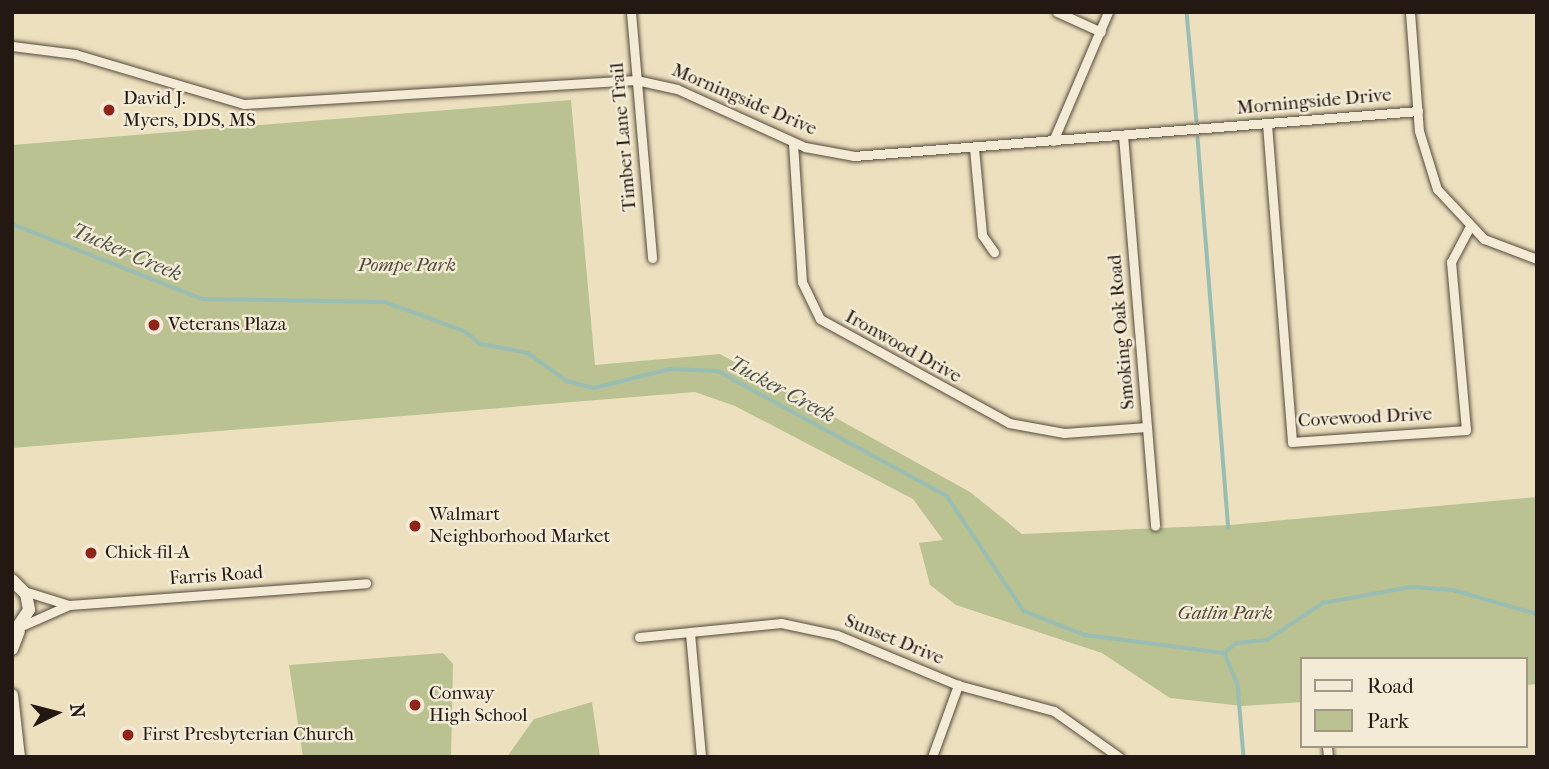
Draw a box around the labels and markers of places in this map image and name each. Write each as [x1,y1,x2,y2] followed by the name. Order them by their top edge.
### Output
[123,88,256,132] place label: David J. Myers, DDS, MS
[101,102,117,118] marker: David J. Myers, DDS, MS
[168,314,287,336] place label: Veterans Plaza
[146,317,162,333] marker: Veterans Plaza
[429,504,610,548] place label: Walmart Neighborhood Market
[407,518,423,534] marker: Walmart Neighborhood Market
[105,542,190,564] place label: Chick-fil-A
[83,545,99,561] marker: Chick-fil-A
[429,683,528,727] place label: Conway High School
[407,697,423,713] marker: Conway High School
[142,724,354,746] place label: First Presbyterian Church
[120,727,136,743] marker: First Presbyterian Church

